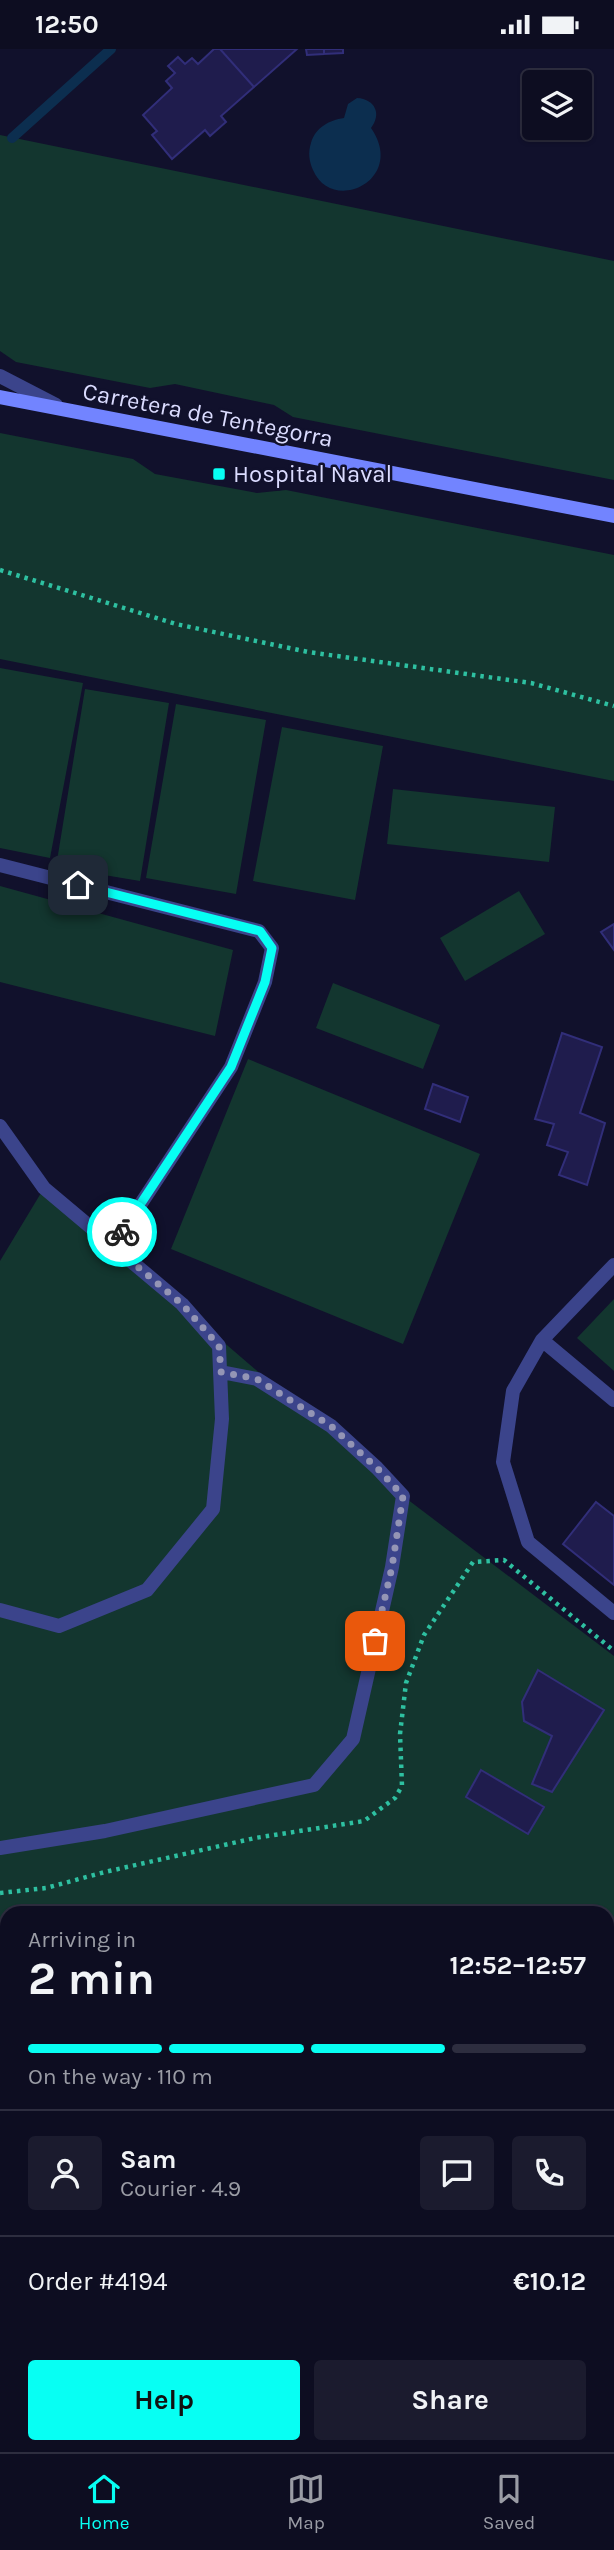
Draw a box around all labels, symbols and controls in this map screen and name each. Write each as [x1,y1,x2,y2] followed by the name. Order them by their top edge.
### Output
[35,9,99,40] text: 12:50
[522,70,592,140] map controls
[522,70,592,140] button: layers
[80,377,336,453] street label: Carretera de Tentegorra
[233,460,392,488] place label: Hospital Naval
[211,466,227,482] marker: Hospital Naval
[48,855,108,915] pin
[59,866,97,904] icon: home
[87,1197,157,1267] courier
[103,1213,141,1251] icon: bike
[345,1611,405,1671] pin
[356,1622,394,1660] icon: bag
[28,1926,136,1953] text: Arriving in
[449,1950,586,1981] text: 12:52–12:57
[28,1952,155,2006] text: 2 min
[28,2063,213,2090] text: On the way · 110 m
[28,2136,102,2210] button: person
[420,2136,494,2210] button: chat
[512,2136,586,2210] button: phone
[120,2144,176,2175] text: Sam
[120,2175,241,2202] text: Courier · 4.9
[28,2266,168,2297] text: Order #4194
[513,2266,586,2297] text: €10.12
[28,2360,300,2440] button: Help
[314,2360,586,2440] button: Share
[79,2470,129,2534] tab: Home
[287,2470,325,2534] tab: Map
[483,2470,535,2534] tab: Saved

